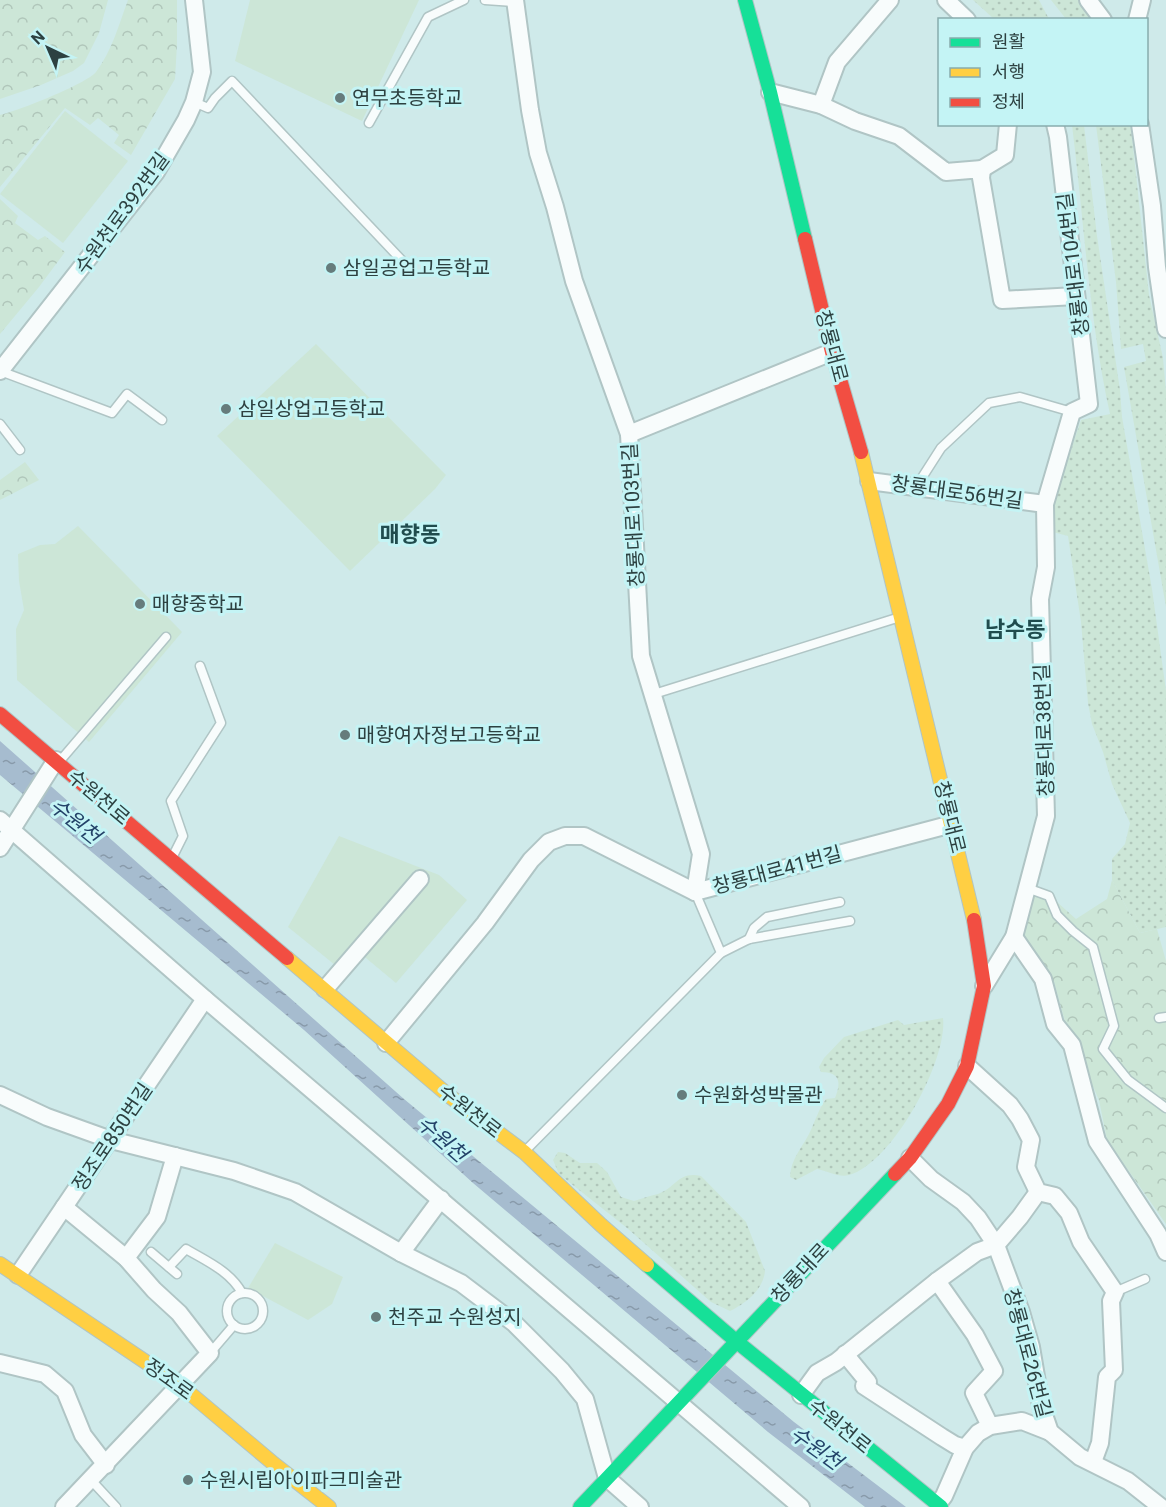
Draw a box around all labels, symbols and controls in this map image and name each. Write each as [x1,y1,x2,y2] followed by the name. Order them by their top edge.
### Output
[18,18,78,78] north arrow
[938,18,1148,126] legend
[27,27,49,48] text: N
[992,31,1025,52] text: 원활
[992,61,1025,82] text: 서행
[352,86,462,110] place label: 연무초등학교
[333,91,347,105] marker: 연무초등학교
[992,91,1025,112] text: 정체
[70,148,174,278] street label: 수원천로392번길
[1052,191,1094,337] street label: 창룡대로104번길
[343,256,490,280] place label: 삼일공업고등학교
[324,261,338,275] marker: 삼일공업고등학교
[811,307,853,385] street label: 창룡대로
[238,397,385,421] place label: 삼일상업고등학교
[219,402,233,416] marker: 삼일상업고등학교
[617,442,649,588] street label: 창룡대로103번길
[890,471,1024,513] street label: 창룡대로56번길
[380,522,440,547] district label: 매향동
[152,592,244,616] place label: 매향중학교
[133,597,147,611] marker: 매향중학교
[985,617,1045,642] district label: 남수동
[1030,663,1058,797] street label: 창룡대로38번길
[357,723,541,747] place label: 매향여자정보고등학교
[338,728,352,742] marker: 매향여자정보고등학교
[63,764,135,830] street label: 수원천로
[929,778,971,856] street label: 창룡대로
[45,793,105,849] water label: 수원천
[710,841,844,899] street label: 창룡대로41번길
[67,1078,157,1196] street label: 정조로850번길
[434,1079,506,1143] street label: 수원천로
[694,1083,823,1107] place label: 수원화성박물관
[675,1088,689,1102] marker: 수원화성박물관
[412,1110,472,1168] water label: 수원천
[766,1238,834,1308] street label: 창룡대로
[999,1286,1057,1420] street label: 창룡대로26번길
[388,1305,522,1329] place label: 천주교 수원성지
[369,1310,383,1324] marker: 천주교 수원성지
[140,1353,198,1405] street label: 정조로
[804,1394,876,1458] street label: 수원천로
[785,1421,847,1475] water label: 수원천
[200,1468,402,1492] place label: 수원시립아이파크미술관
[181,1473,195,1487] marker: 수원시립아이파크미술관

